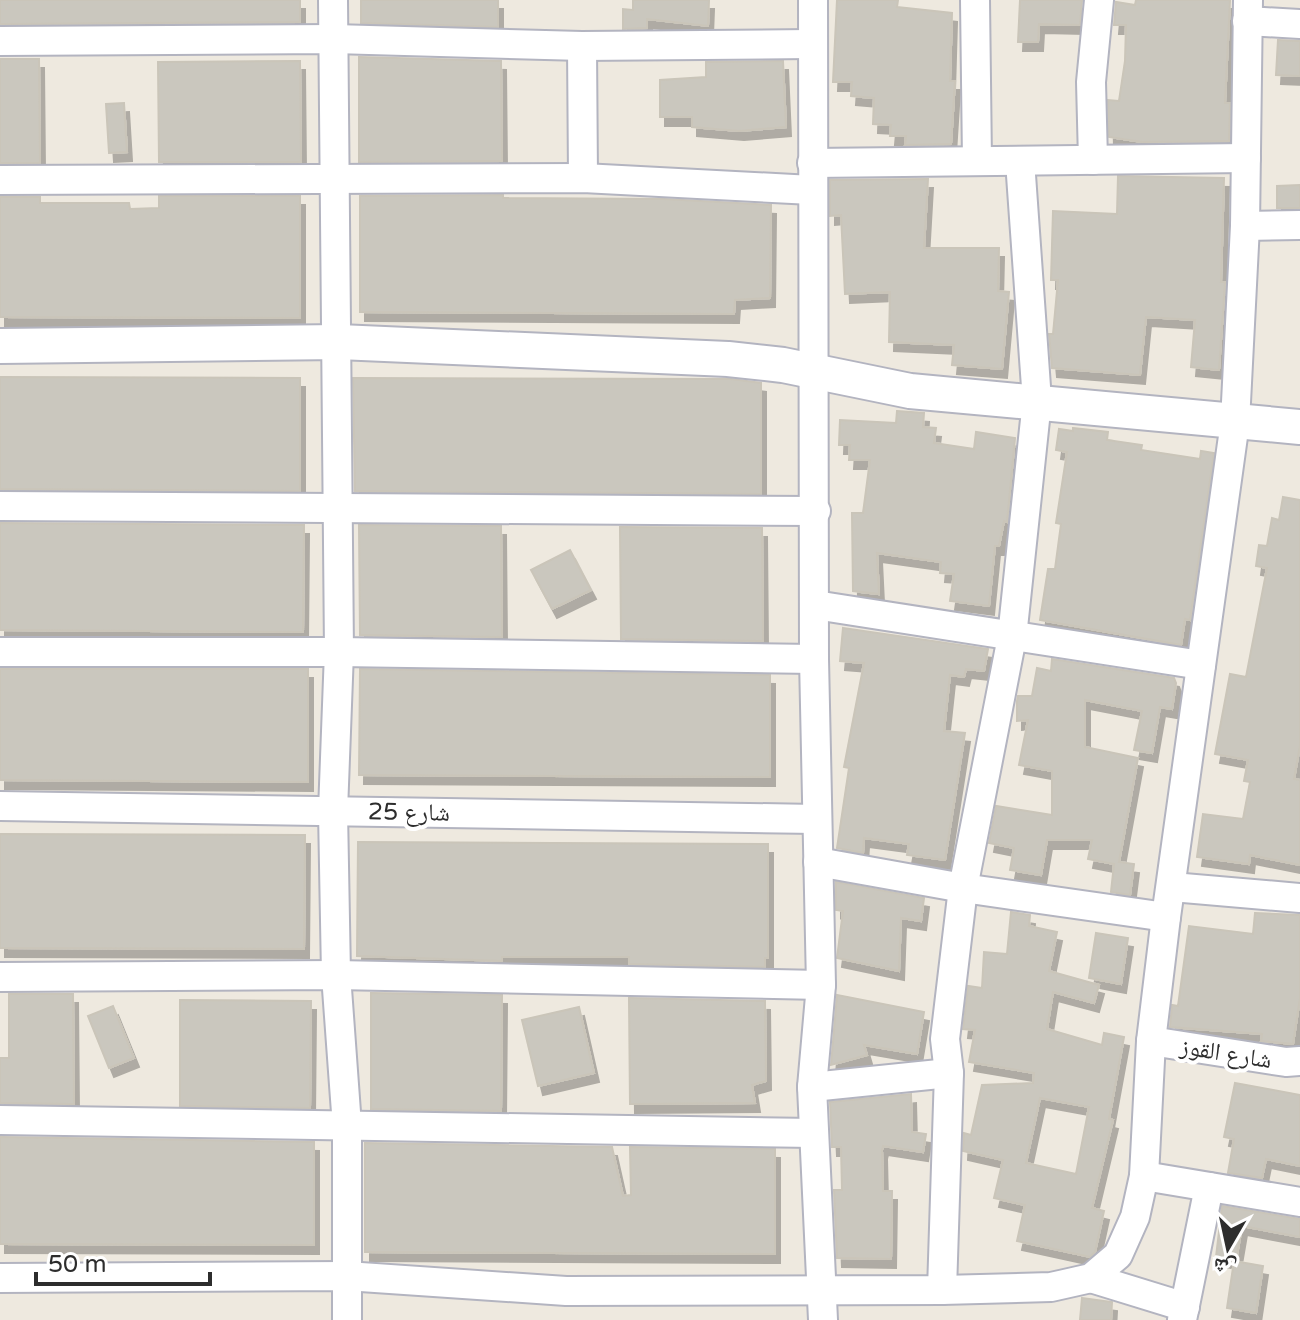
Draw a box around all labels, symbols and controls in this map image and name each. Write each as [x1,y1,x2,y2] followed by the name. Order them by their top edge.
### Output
[368,797,450,828] street label: شارع 25
[1177,1032,1274,1075] street label: شارع القوز
[1188,1208,1268,1288] north arrow
[36,1236,210,1286] scale bar
[48,1250,106,1279] text: 50 m
[1211,1252,1239,1281] text: ش

